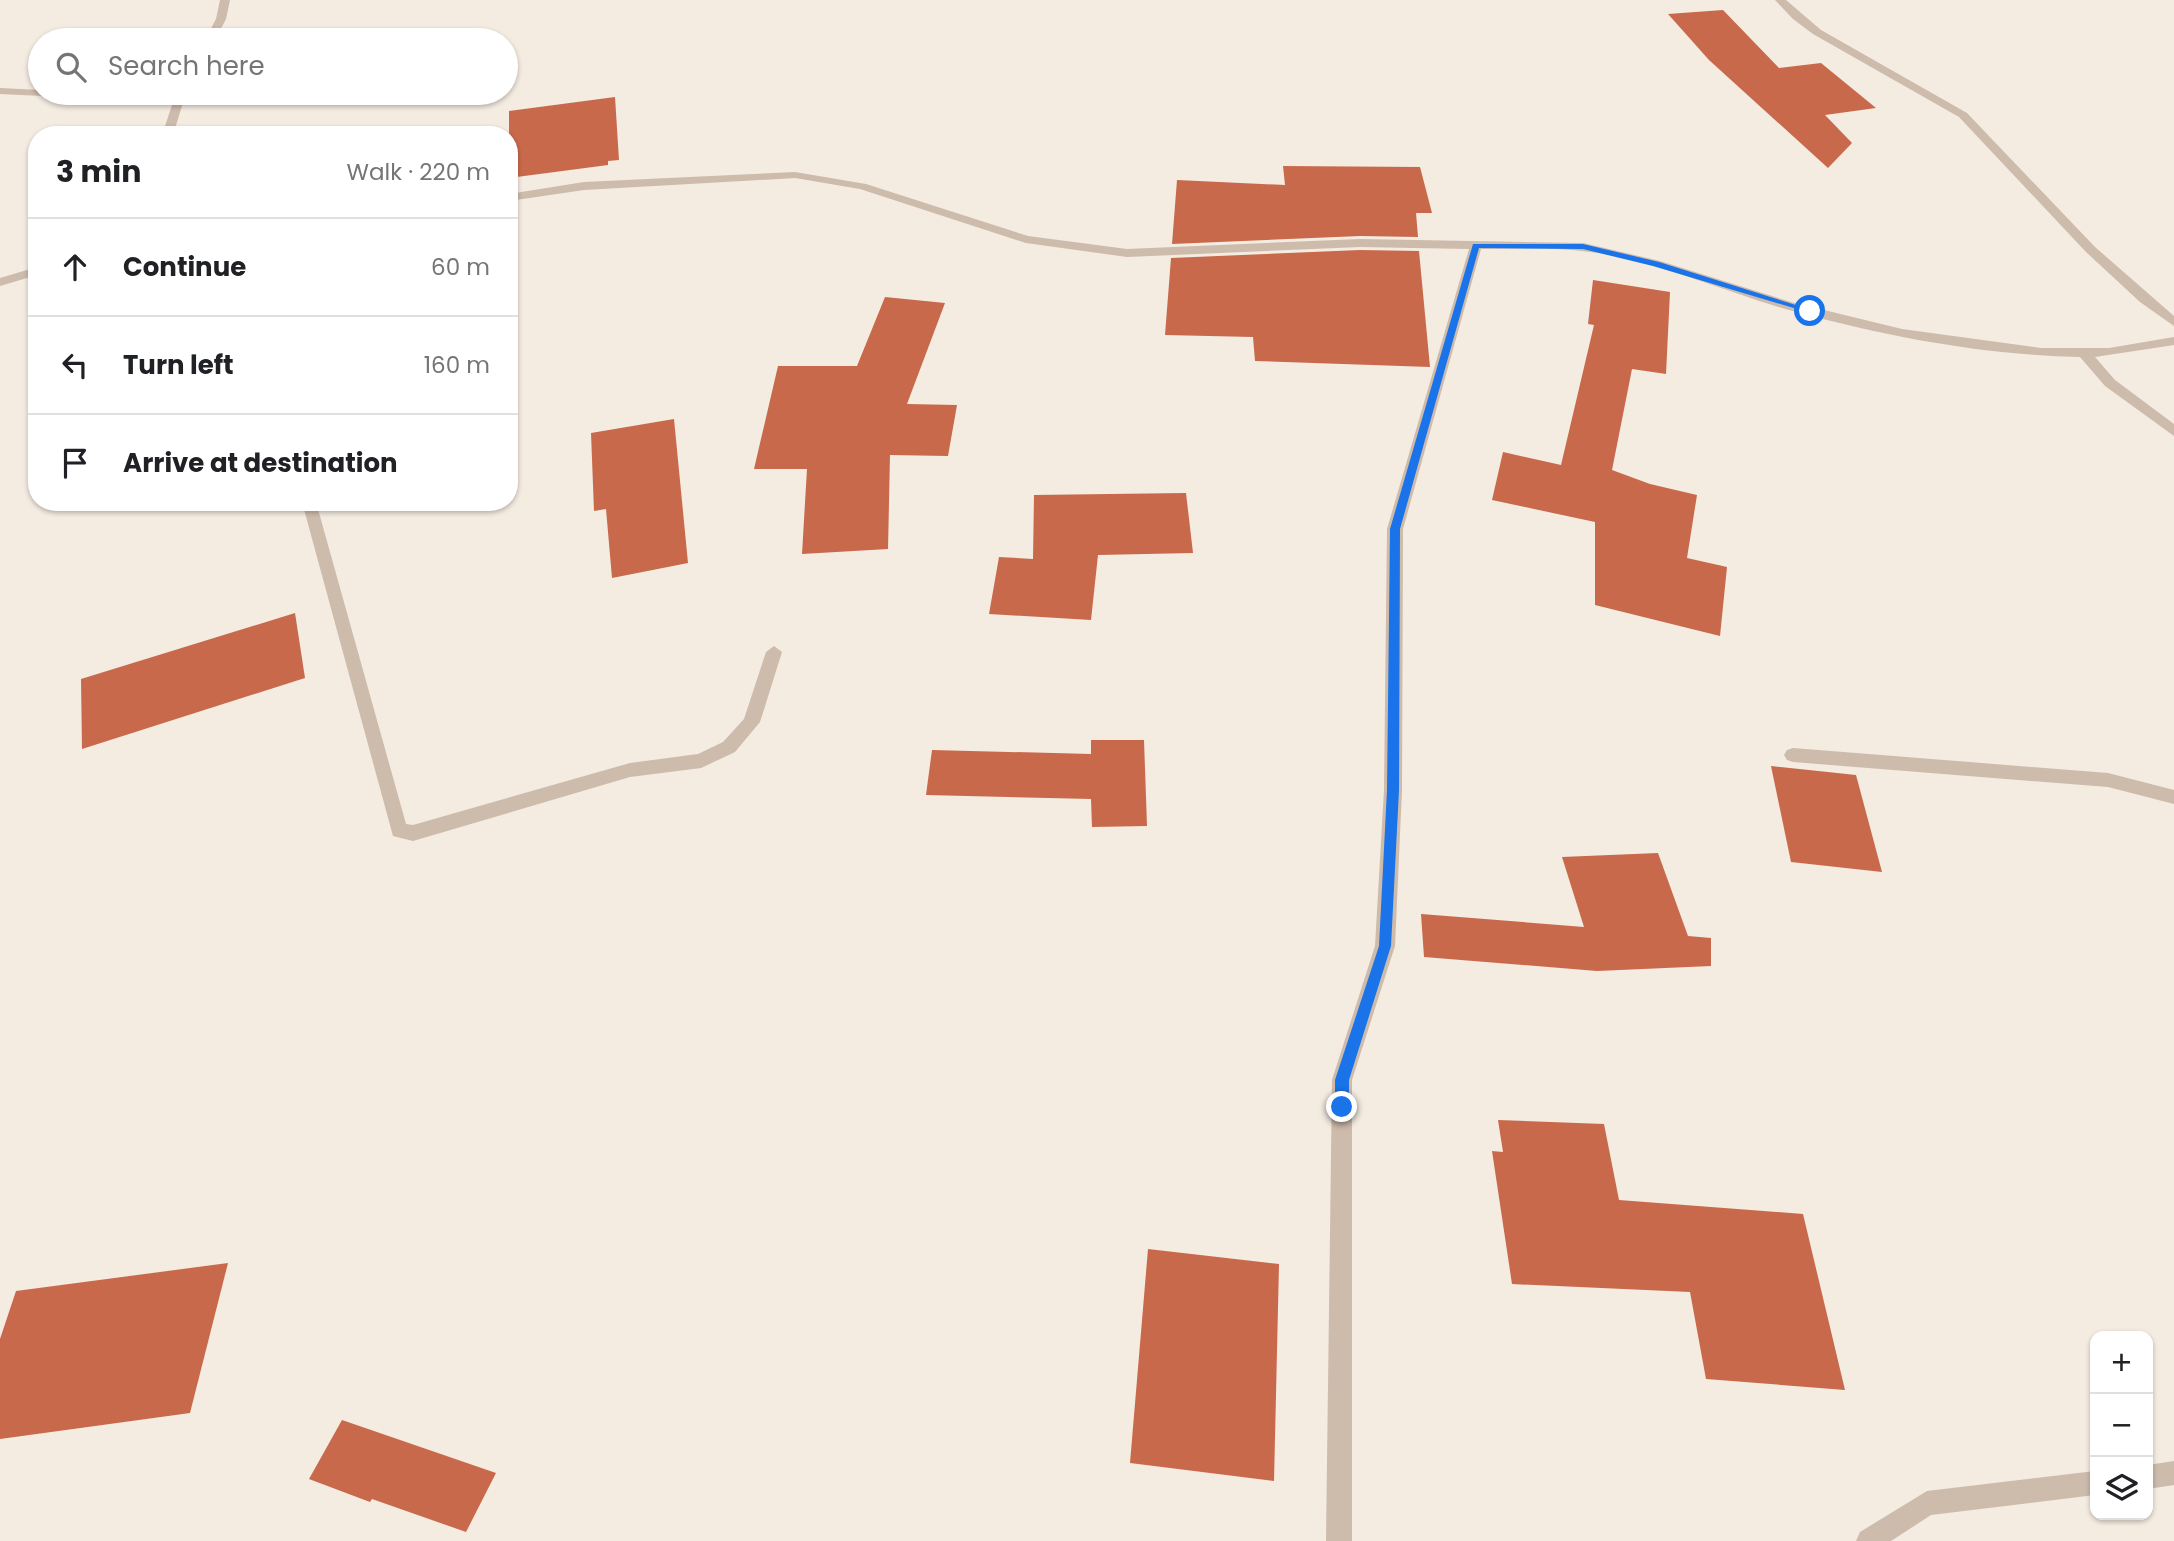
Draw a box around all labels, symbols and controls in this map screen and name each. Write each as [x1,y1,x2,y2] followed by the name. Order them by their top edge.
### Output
[28,28,518,105] search box
[52,48,90,86] icon: search
[108,48,265,84] text: Search here
[56,150,141,193] text: 3 min
[347,156,490,188] text: Walk · 220 m
[56,248,94,286] icon: ahead
[123,249,246,285] text: Continue
[431,251,490,283] text: 60 m
[1794,295,1825,326] route start
[56,346,94,384] icon: left
[123,347,234,383] text: Turn left
[424,349,490,381] text: 160 m
[56,444,94,482] icon: arrive
[123,445,398,481] text: Arrive at destination
[1326,1091,1357,1122] route end
[2090,1331,2153,1520] map controls
[2090,1331,2153,1394] button: +
[2090,1394,2153,1457] button: −
[2090,1457,2153,1520] button: layers

